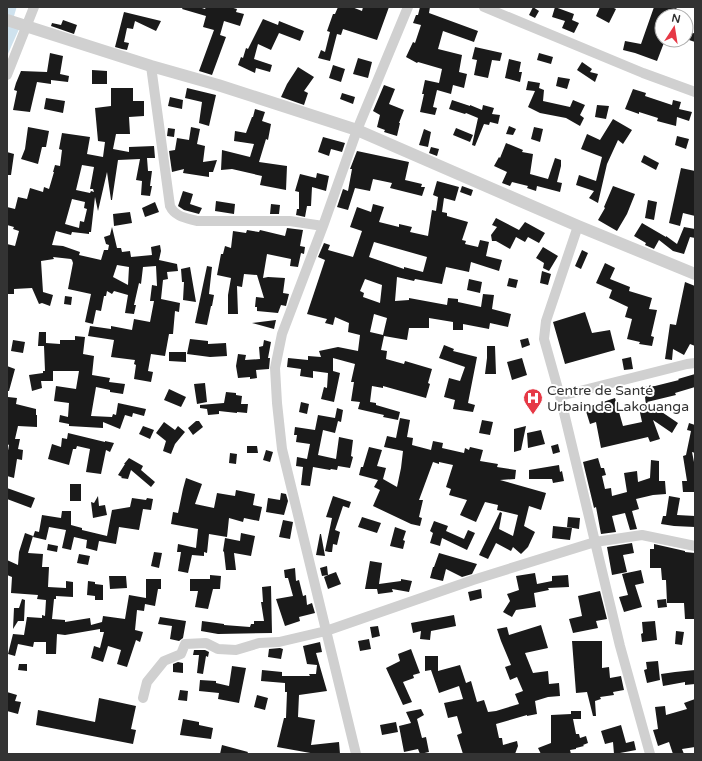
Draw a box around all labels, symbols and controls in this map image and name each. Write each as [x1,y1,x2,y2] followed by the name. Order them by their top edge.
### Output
[654,8,694,48] north arrow
[670,11,682,26] text: N
[547,382,689,415] place label: Centre de Santé Urbain de Lakouanga
[522,387,544,415] hospital icon: Centre de Santé Urbain de Lakouanga

